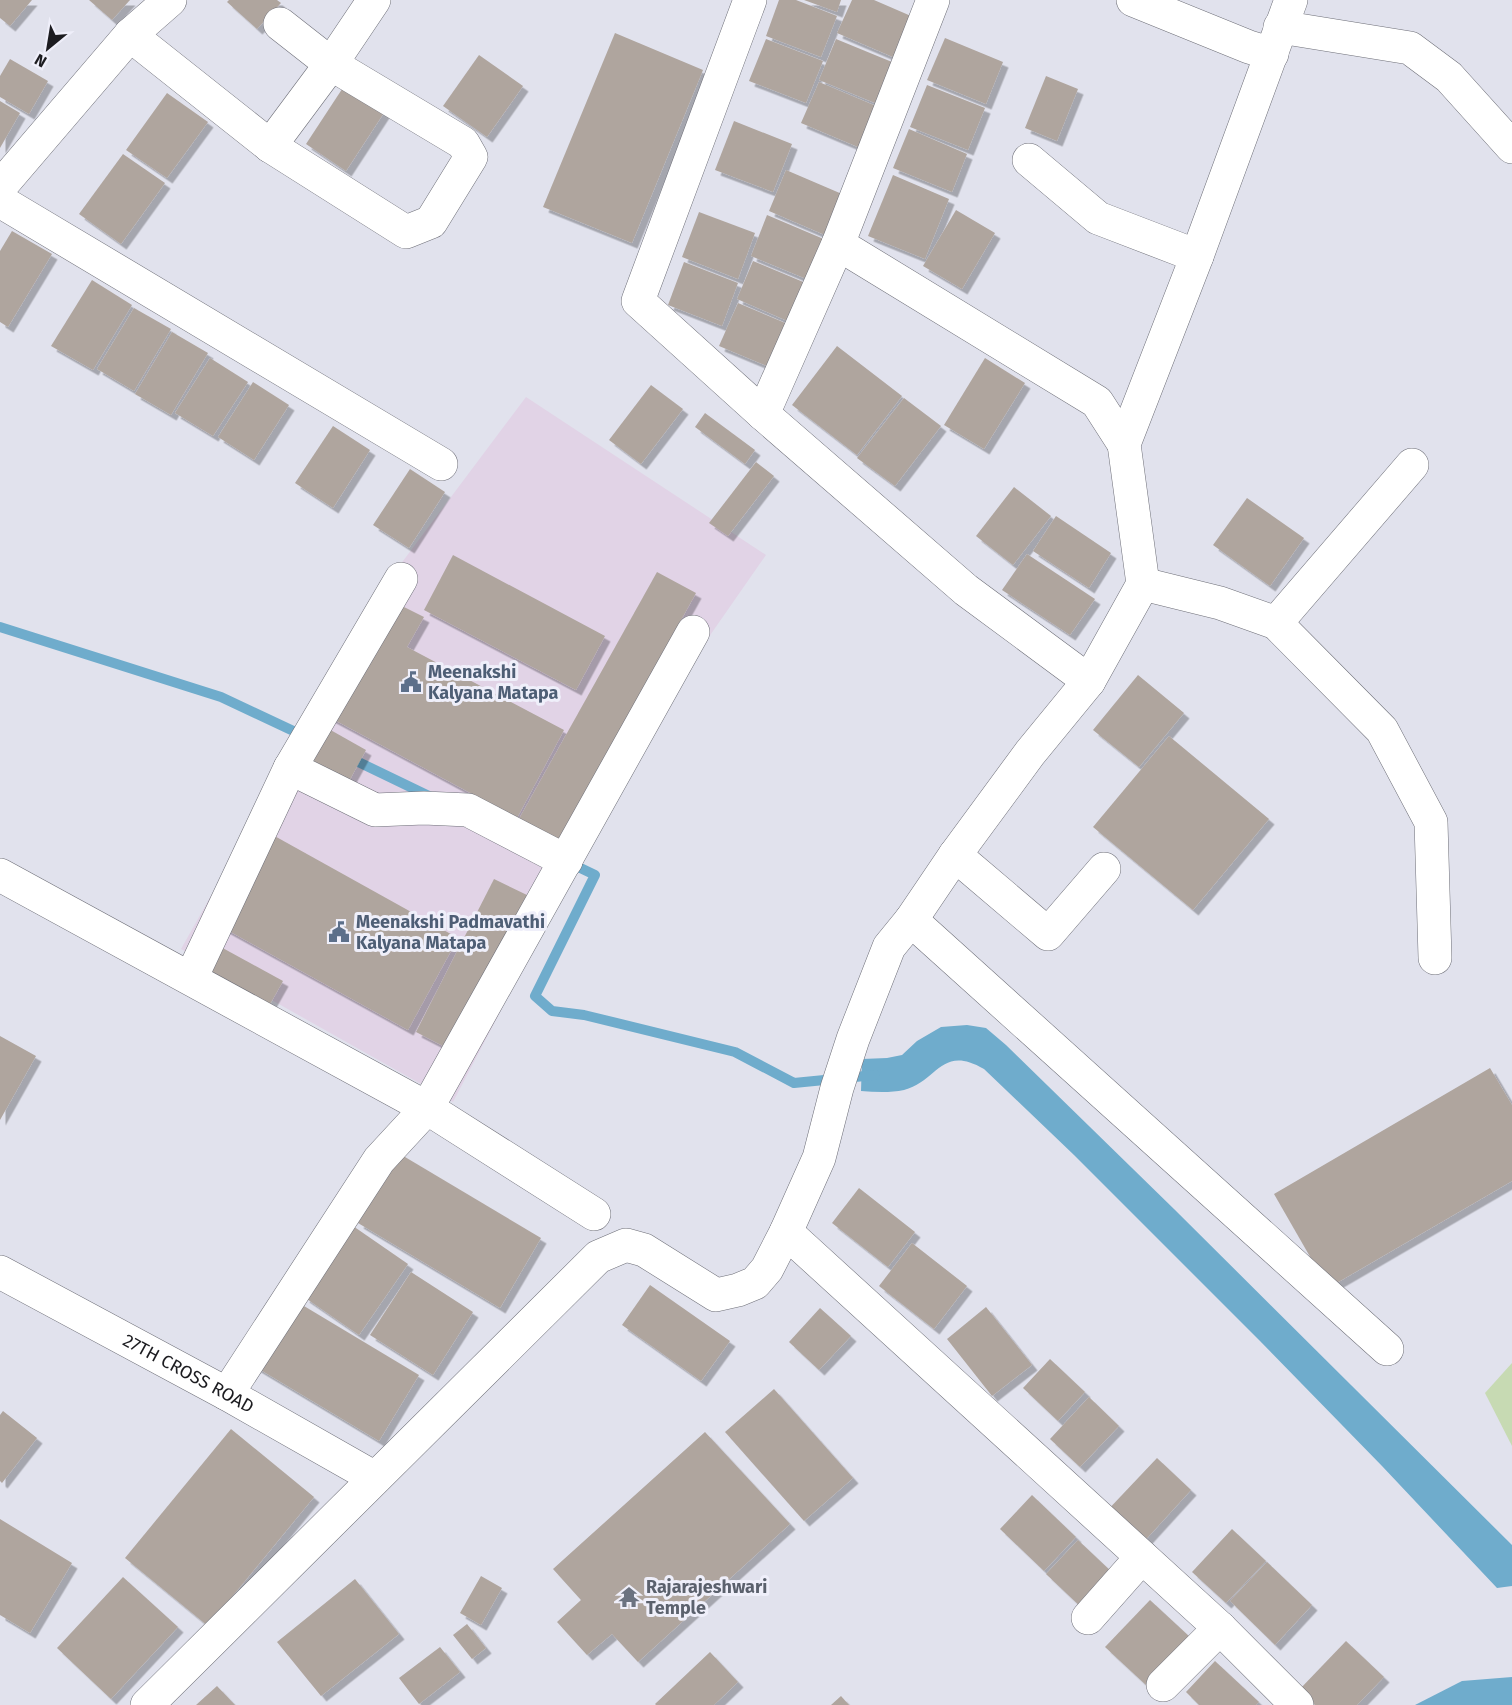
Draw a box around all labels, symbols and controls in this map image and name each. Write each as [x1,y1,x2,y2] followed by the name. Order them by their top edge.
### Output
[18,18,78,78] north arrow
[31,50,50,71] text: N
[428,661,559,704] place label: Meenakshi Kalyana Matapa
[399,670,423,694] public building icon: Meenakshi Kalyana Matapa
[356,911,545,954] place label: Meenakshi Padmavathi Kalyana Matapa
[327,920,351,944] public building icon: Meenakshi Padmavathi Kalyana Matapa
[119,1329,258,1418] street label: 27TH CROSS ROAD
[646,1576,767,1619] place label: Rajarajeshwari Temple
[617,1585,641,1609] temple icon: Rajarajeshwari Temple

